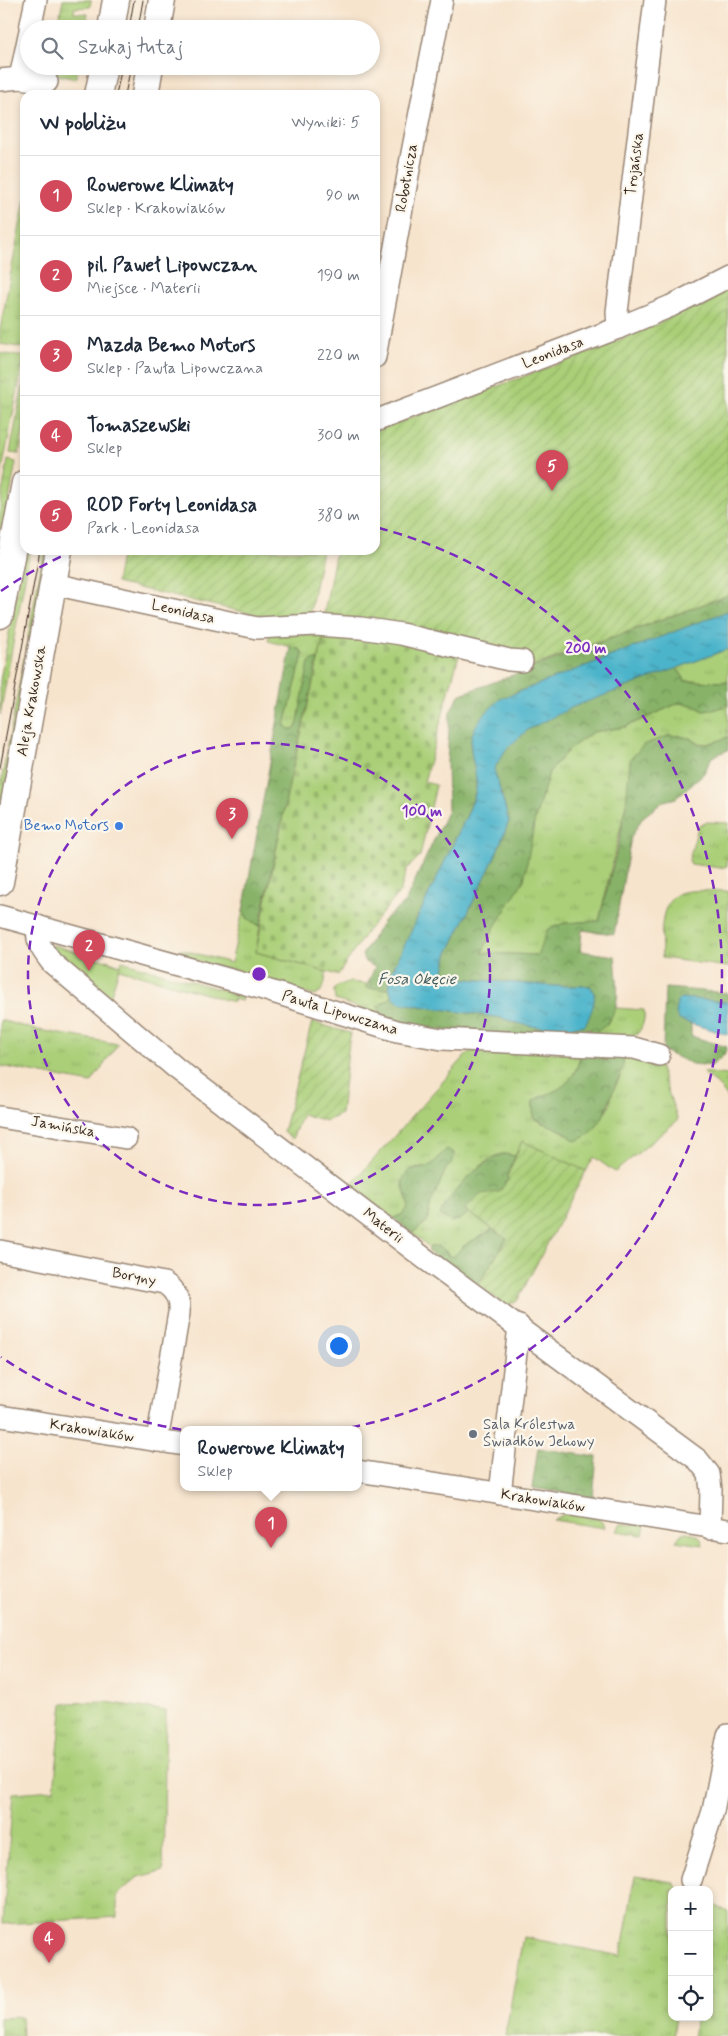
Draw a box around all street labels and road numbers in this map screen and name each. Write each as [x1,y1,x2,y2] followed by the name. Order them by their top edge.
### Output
[621,131,649,197] street label: Trojańska
[391,142,423,214] street label: Robotnicza
[519,332,587,374] street label: Leonidasa
[149,595,217,629] street label: Leonidasa
[12,643,52,758] street label: Aleja Krakowska
[280,986,400,1040] street label: Pawła Lipowczana
[29,1112,97,1143] street label: Jamińska
[358,1204,408,1248] street label: Materii
[110,1263,158,1291] street label: Boryny
[48,1414,136,1448] street label: Krakowiaków
[499,1484,587,1518] street label: Krakowiaków

